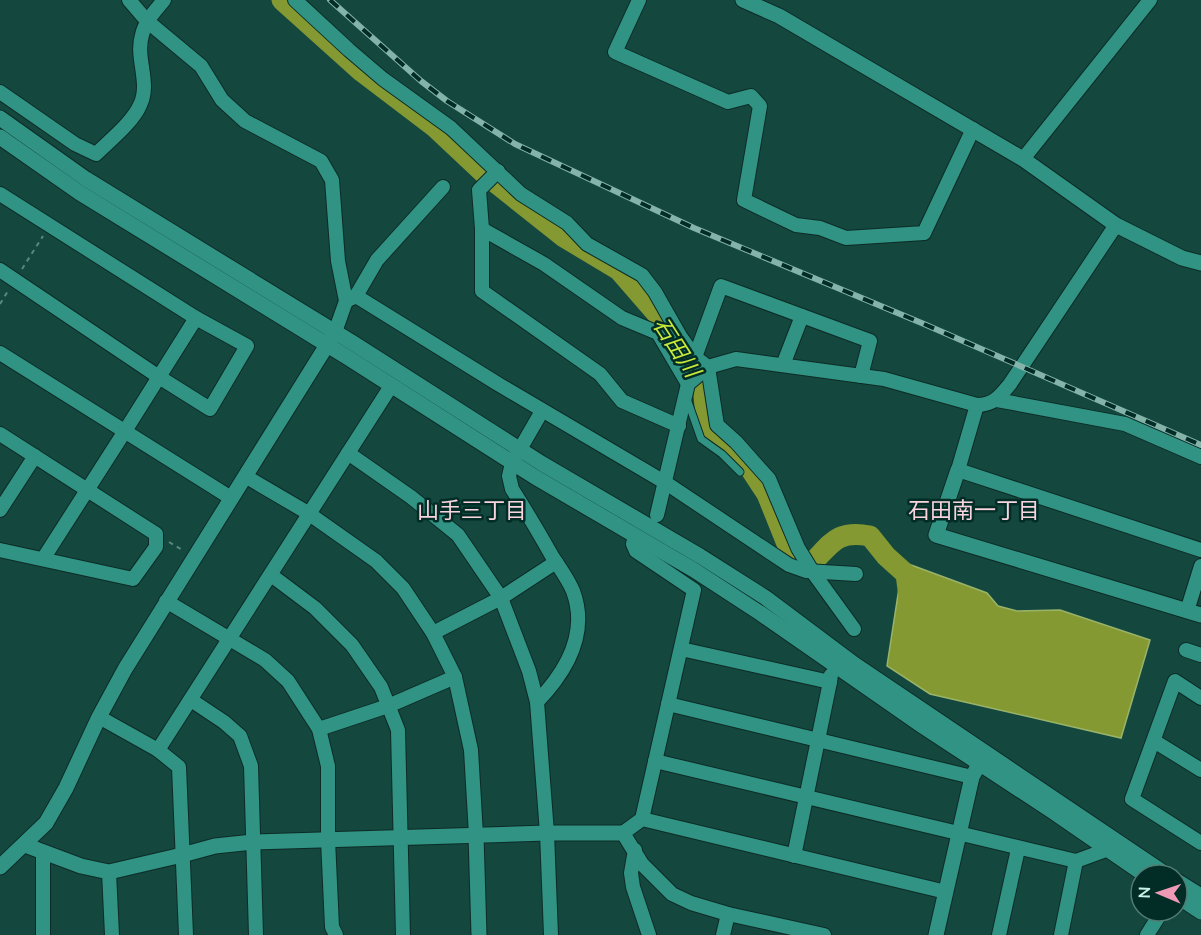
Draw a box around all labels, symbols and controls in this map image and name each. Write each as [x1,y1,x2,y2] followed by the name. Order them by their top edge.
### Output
[647,312,708,384] water label: 石田川
[417,496,527,524] district label: 山手三丁目
[908,496,1040,524] district label: 石田南一丁目
[1129,863,1189,923] north arrow
[1134,886,1154,899] text: N

